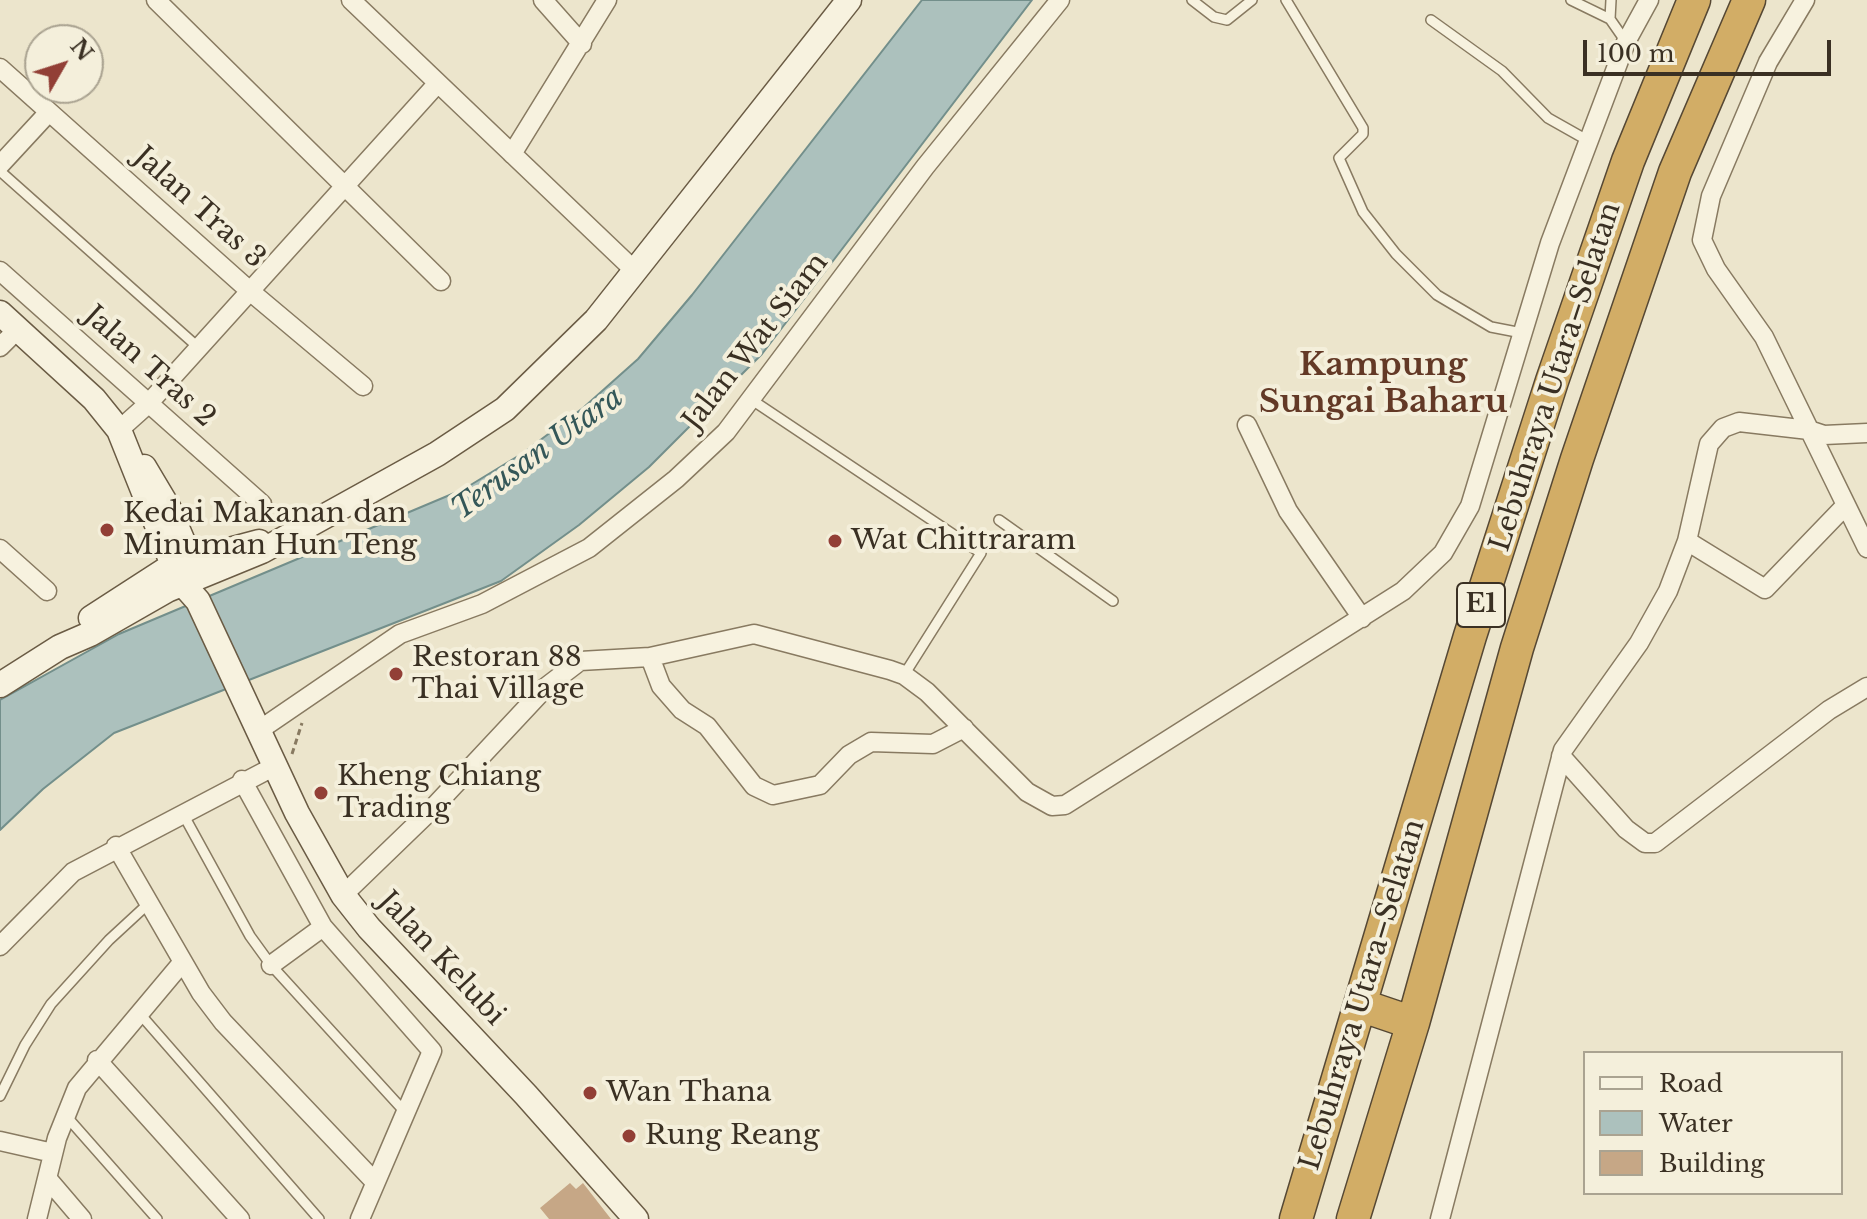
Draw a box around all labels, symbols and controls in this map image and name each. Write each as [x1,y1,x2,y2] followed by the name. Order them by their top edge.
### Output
[24,24,104,104] north arrow
[1587,24,1835,74] scale bar
[64,33,98,66] text: N
[1597,39,1675,68] text: 100 m
[126,140,272,276] street label: Jalan Tras 3
[1484,198,1628,556] street label: Lebuhraya Utara–Selatan
[676,247,836,437] street label: Jalan Wat Siam
[76,299,222,435] street label: Jalan Tras 2
[1259,347,1507,422] district label: Kampung Sungai Baharu
[445,380,631,528] water label: Terusan Utara
[123,497,417,563] place label: Kedai Makanan dan Minuman Hun Teng
[98,521,116,539] marker: Kedai Makanan dan Minuman Hun Teng
[851,524,1076,558] place label: Wat Chittraram
[826,532,844,550] marker: Wat Chittraram
[1457,583,1505,627] road number: E1
[412,641,584,707] place label: Restoran 88 Thai Village
[387,665,405,683] marker: Restoran 88 Thai Village
[337,760,541,826] place label: Kheng Chiang Trading
[312,784,330,802] marker: Kheng Chiang Trading
[1294,816,1432,1174] street label: Lebuhraya Utara–Selatan
[371,885,511,1033] street label: Jalan Kelubi
[1583,1051,1843,1195] legend
[1659,1069,1723,1098] text: Road
[606,1076,771,1110] place label: Wan Thana
[581,1084,599,1102] marker: Wan Thana
[1659,1109,1733,1138] text: Water
[645,1119,819,1153] place label: Rung Reang
[620,1127,638,1145] marker: Rung Reang
[1659,1149,1765,1178] text: Building

